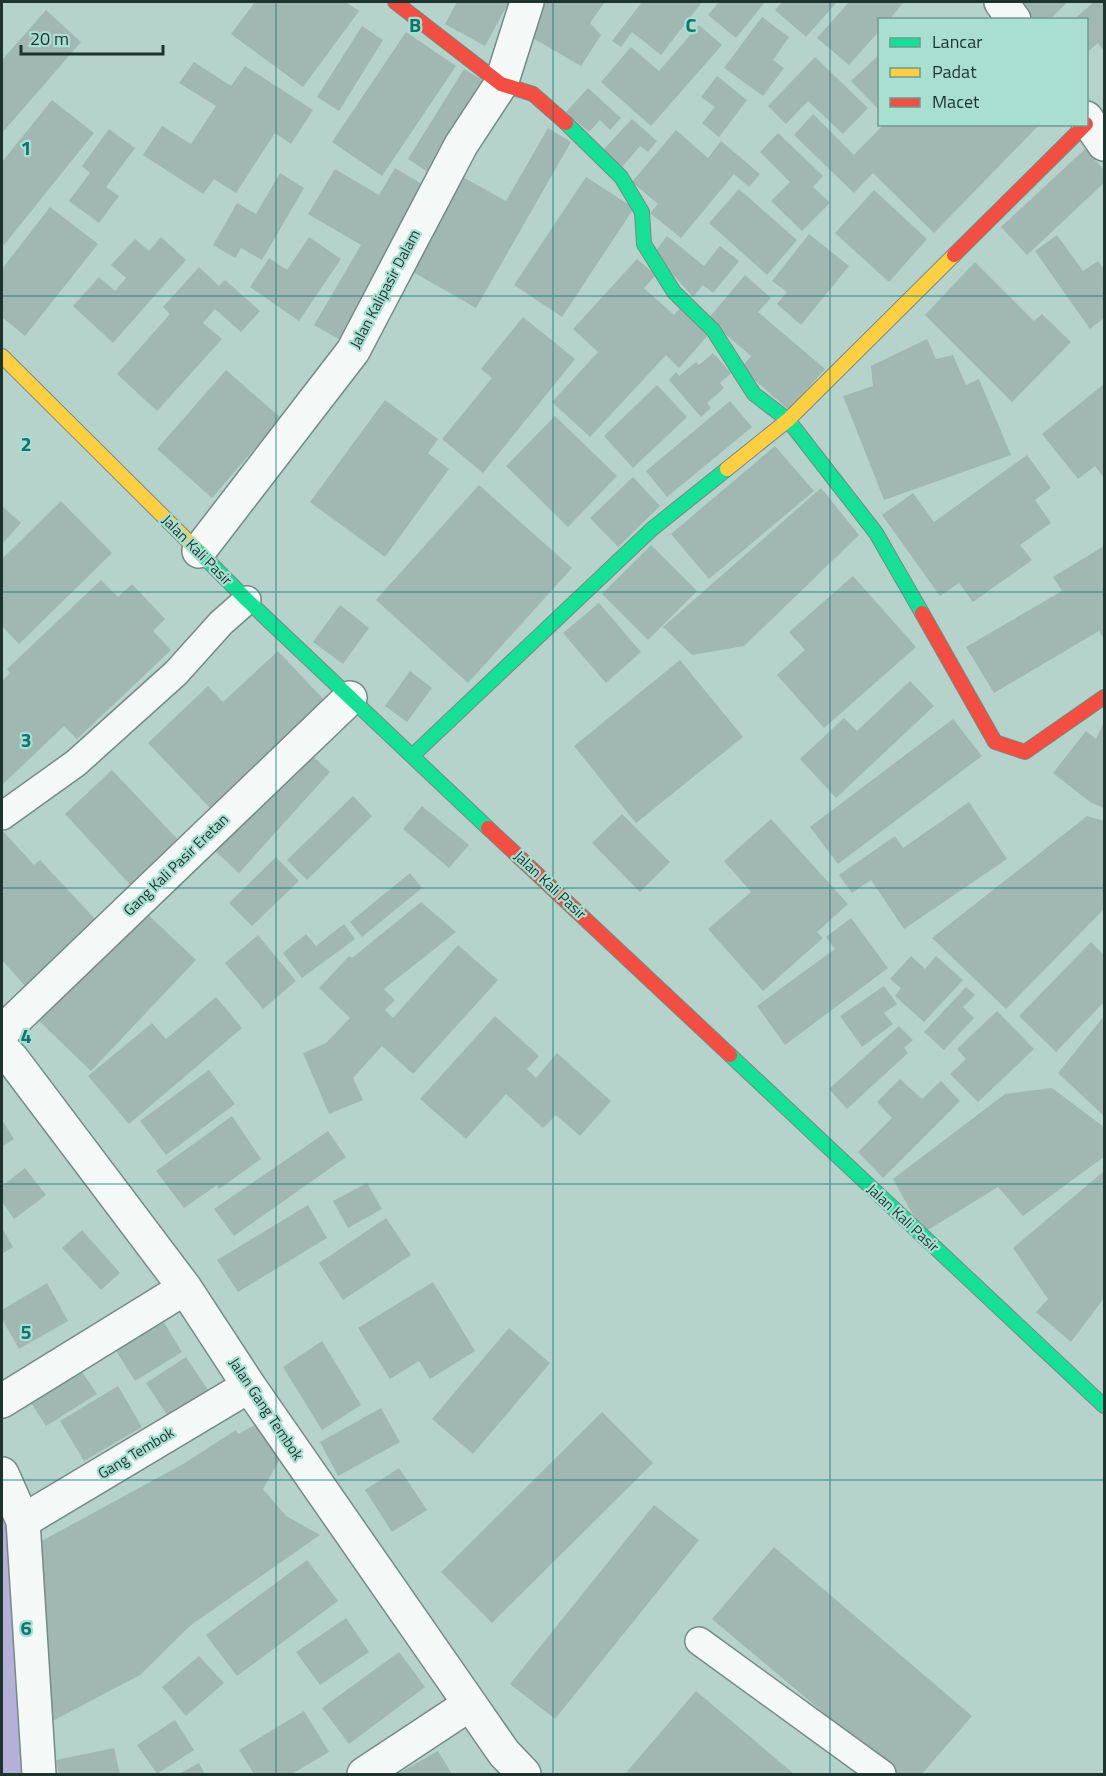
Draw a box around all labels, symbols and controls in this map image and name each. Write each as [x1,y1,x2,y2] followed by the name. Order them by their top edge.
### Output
[409,9,421,40] text: B
[686,9,697,40] text: C
[21,18,164,56] scale bar
[878,18,1088,126] legend
[30,25,69,52] text: 20 m
[932,28,982,55] text: Lancar
[932,58,977,85] text: Padat
[932,88,980,115] text: Macet
[20,132,32,163] text: 1
[343,225,426,352] street label: Jalan Kalipasir Dalam
[20,428,32,459] text: 2
[157,509,238,590] street label: Jalan Kali Pasir
[20,724,32,755] text: 3
[118,808,234,921] street label: Gang Kali Pasir Eretan
[509,845,592,924] street label: Jalan Kali Pasir
[20,1020,32,1051] text: 4
[862,1178,945,1257] street label: Jalan Kali Pasir
[20,1316,32,1347] text: 5
[223,1353,309,1465] street label: Jalan Gang Tembok
[93,1421,178,1484] street label: Gang Tembok
[20,1612,32,1643] text: 6

